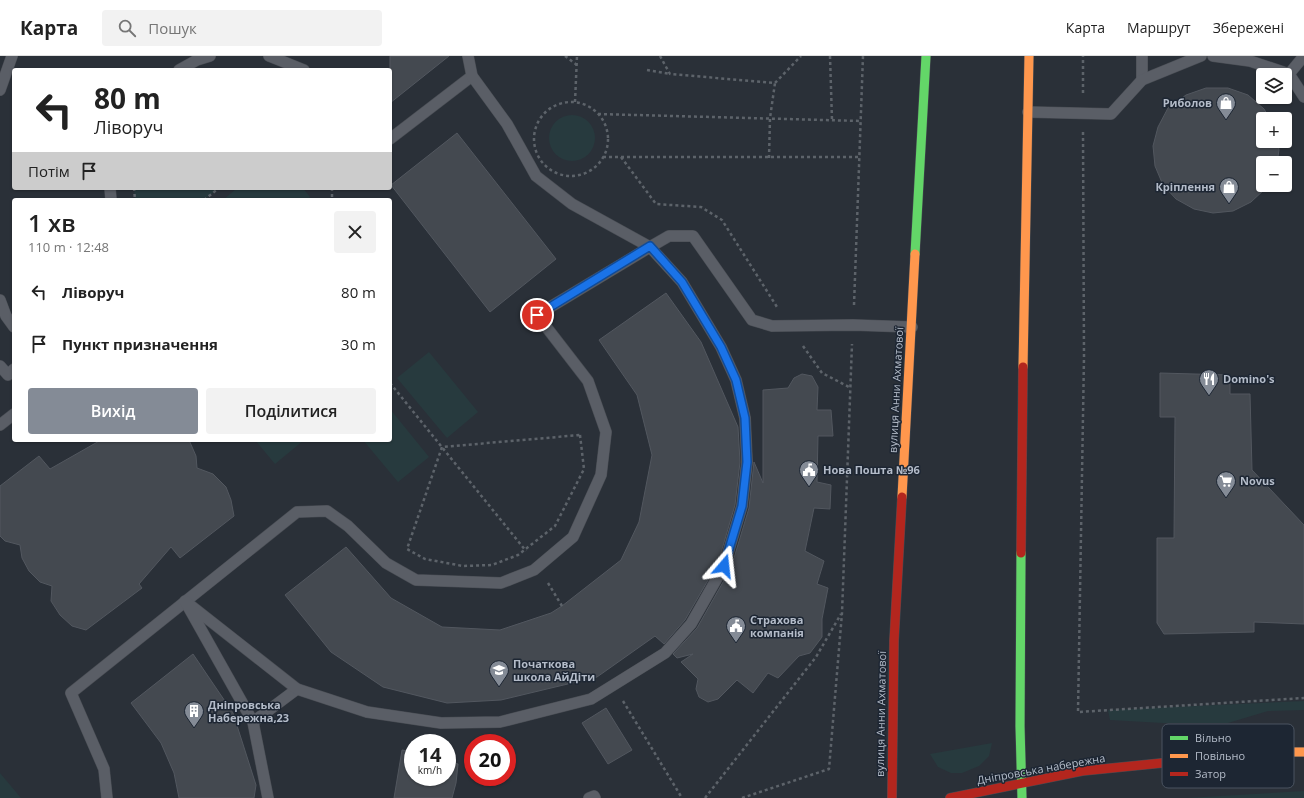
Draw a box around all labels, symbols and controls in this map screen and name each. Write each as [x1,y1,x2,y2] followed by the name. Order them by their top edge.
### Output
[102,10,382,46] search box
[20,15,78,41] text: Карта
[116,17,138,39] icon: search
[148,18,197,38] text: Пошук
[1066,18,1105,37] text: Карта
[1127,18,1191,37] text: Маршрут
[1213,18,1284,37] text: Збережені
[1256,68,1292,192] map controls
[1256,68,1292,104] button: layers
[94,79,161,117] text: 80 m
[28,84,80,136] icon: left
[1215,92,1237,120] shop icon: Риболов
[1163,95,1212,110] place label: Риболов
[1256,112,1292,148] button: +
[94,115,163,139] text: Ліворуч
[1256,156,1292,192] button: −
[78,160,100,182] icon: arrive
[28,161,70,181] text: Потім
[1218,176,1240,204] shop icon: Кріплення
[1155,179,1215,194] place label: Кріплення
[28,206,76,239] text: 1 хв
[334,211,376,253] button: close
[28,238,109,256] text: 110 m · 12:48
[28,281,50,303] icon: left
[62,282,124,302] text: Ліворуч
[341,282,376,302] text: 80 m
[520,298,554,332] pin
[526,304,548,326] icon: arrive
[885,326,906,453] street label: вулиця Анни Ахматової
[28,333,50,355] icon: arrive
[62,334,218,354] text: Пункт призначення
[341,334,376,354] text: 30 m
[1198,368,1220,396] restaurant icon: Domino's
[1223,371,1275,386] place label: Domino's
[28,388,198,434] button: Вихід
[206,388,376,434] button: Поділитися
[798,459,820,487] public building icon: Нова Пошта №96
[823,462,920,477] place label: Нова Пошта №96
[1215,470,1237,498] supermarket icon: Novus
[1240,473,1275,488] place label: Novus
[703,545,745,587] position arrow
[750,612,804,640] place label: Страхова компанія
[725,615,747,643] public building icon: Страхова компанія
[872,651,889,777] street label: вулиця Анни Ахматової
[513,656,595,684] place label: Початкова школа АйДіти
[488,659,510,687] school or university icon: Початкова школа АйДіти
[208,697,289,725] place label: Дніпровська Набережна,23
[183,700,205,728] building icon: Дніпровська Набережна,23
[1162,724,1294,788] legend
[1195,730,1232,745] text: Вільно
[464,734,516,786] speed limit sign: 20
[419,741,441,768] text: 14
[1195,748,1245,763] text: Повільно
[976,750,1106,787] street label: Дніпровська набережна
[418,763,442,777] text: km/h
[1195,766,1226,781] text: Затор

